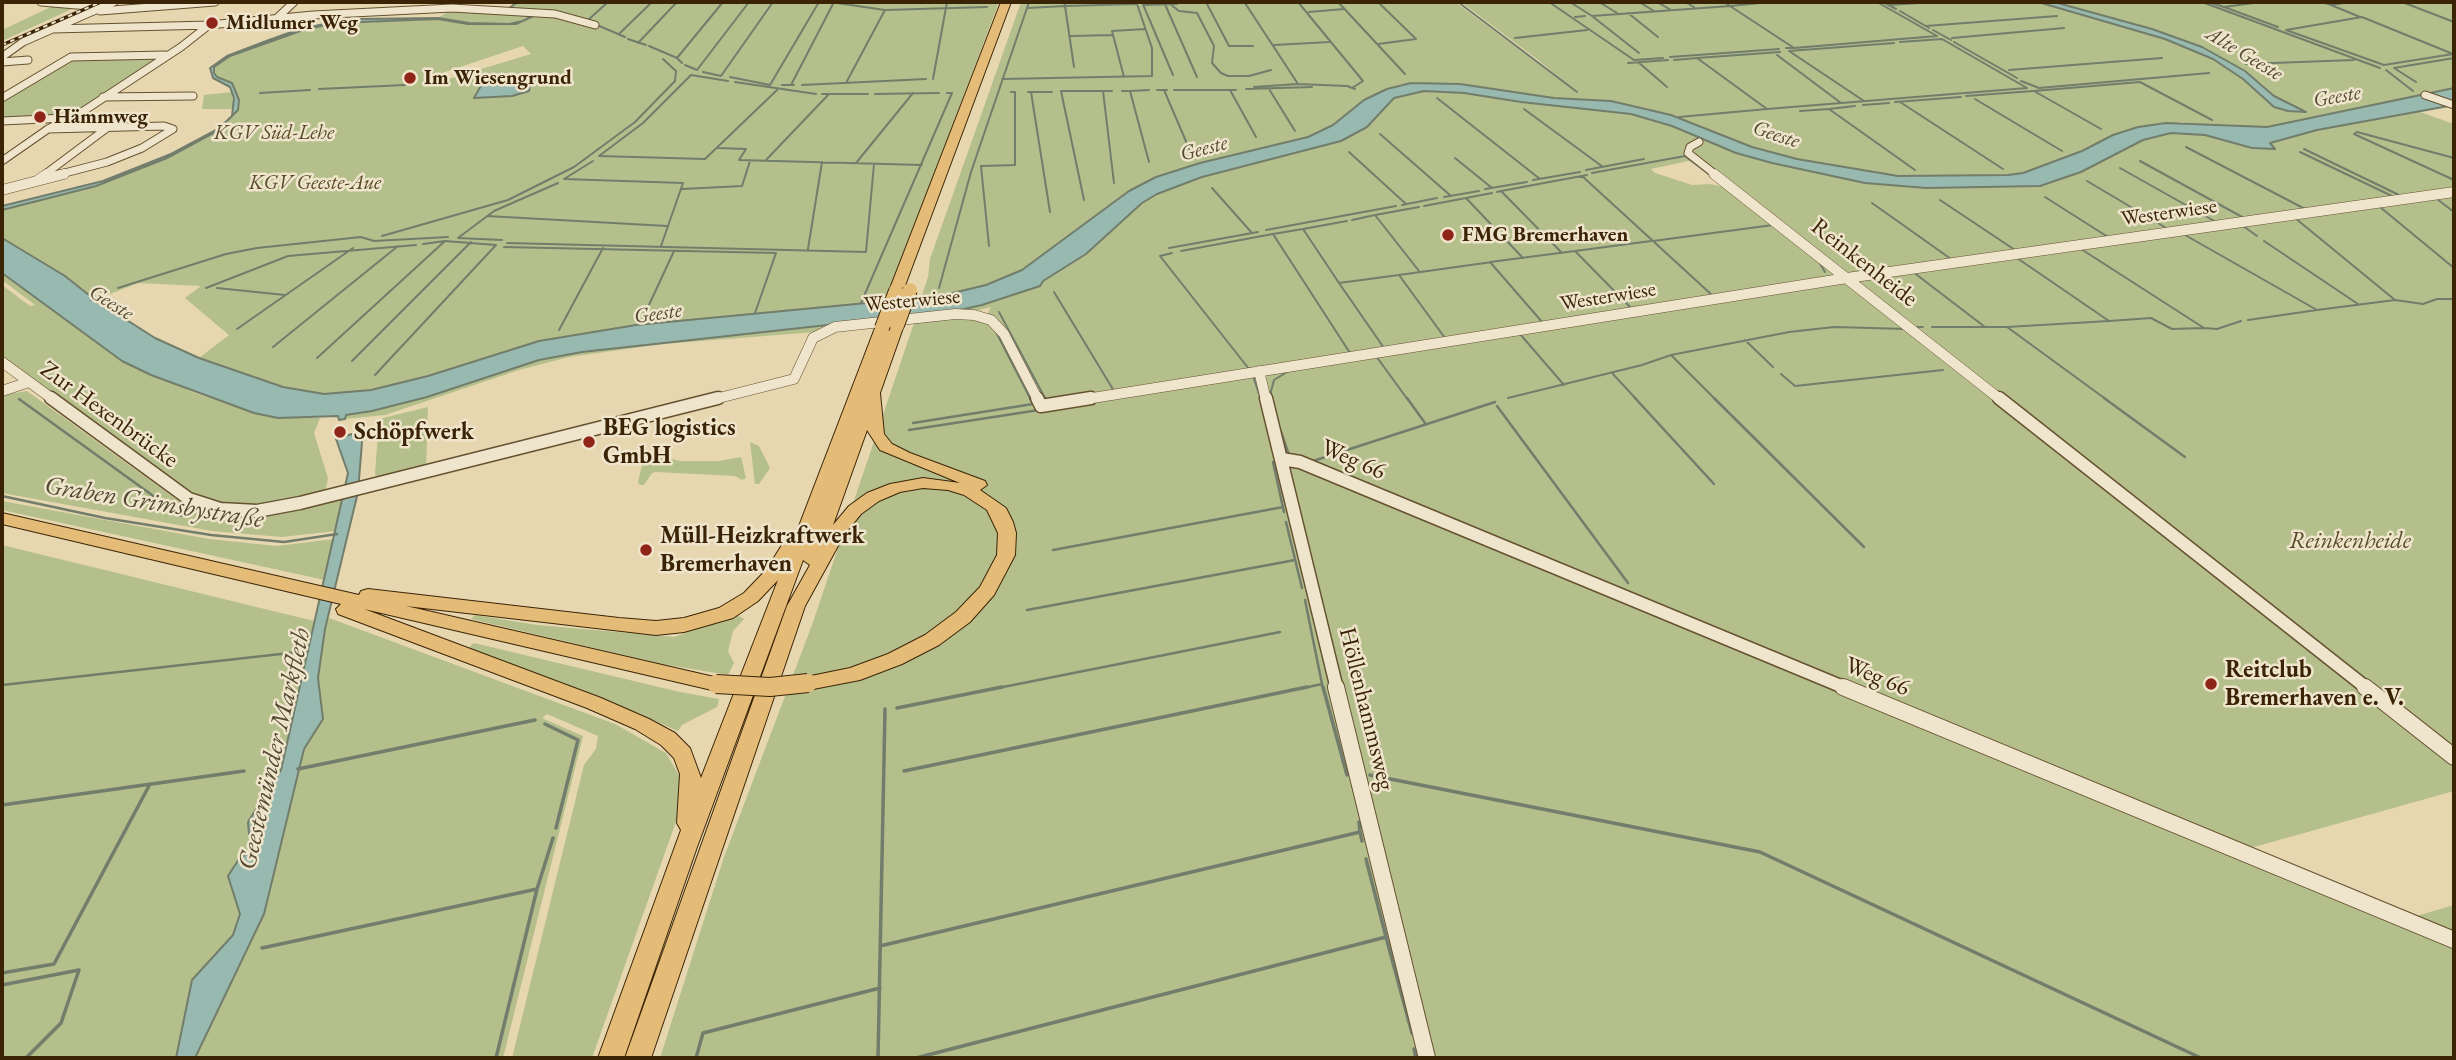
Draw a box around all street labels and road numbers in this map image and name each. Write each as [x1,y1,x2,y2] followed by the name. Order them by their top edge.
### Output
[2119,194,2219,232] street label: Westerwiese
[1805,212,1923,314] street label: Reinkenheide
[1558,277,1658,317] street label: Westerwiese
[863,284,961,318] street label: Westerwiese
[34,355,184,475] street label: Zur Hexenbrücke
[1316,434,1390,486] street label: Weg 66
[1332,624,1400,794] street label: Höllenhammsweg
[1840,651,1914,703] street label: Weg 66

